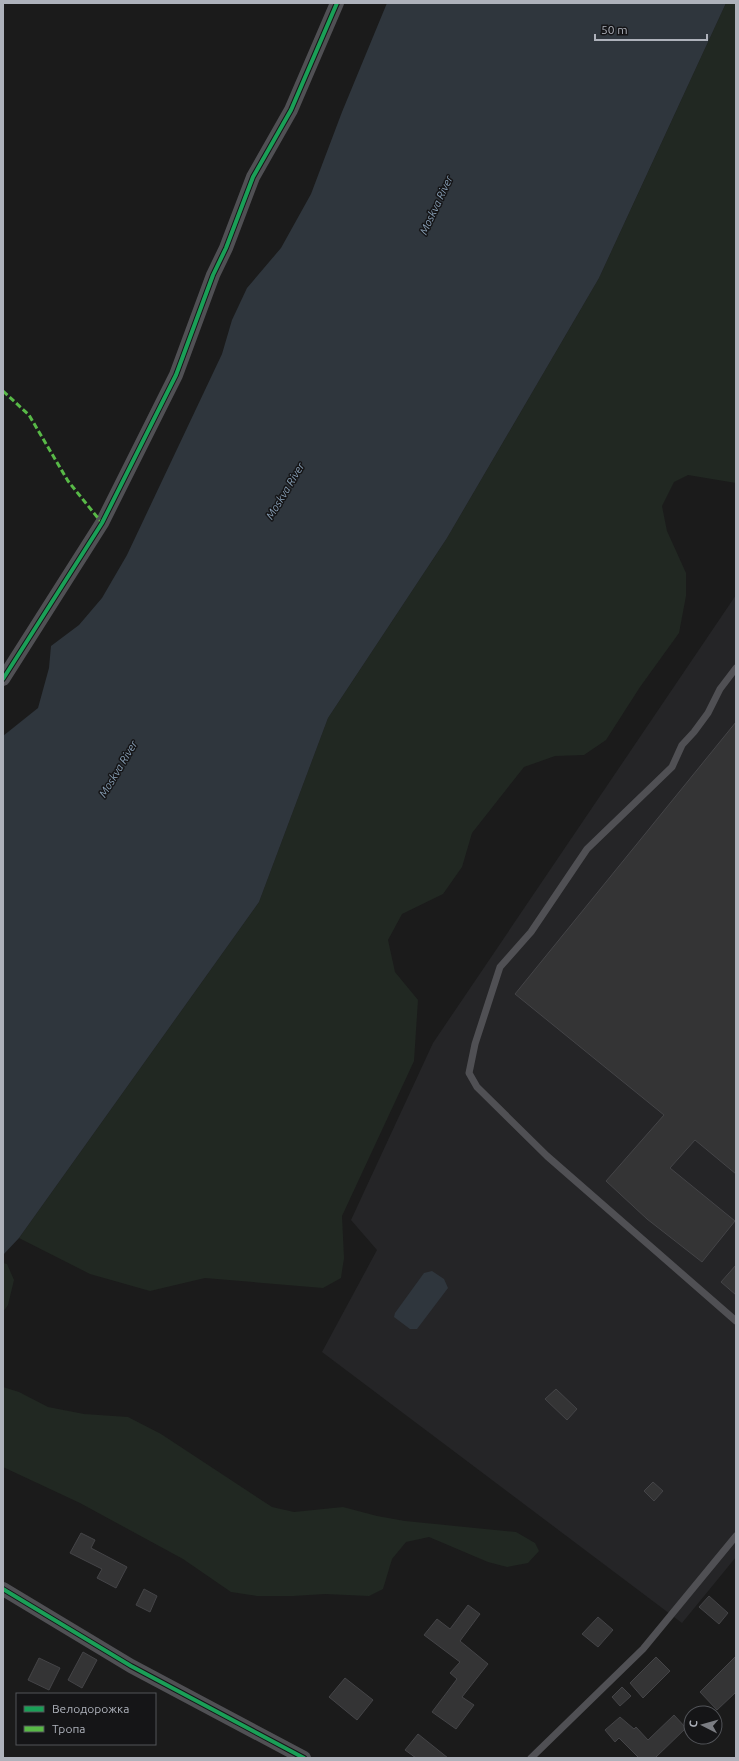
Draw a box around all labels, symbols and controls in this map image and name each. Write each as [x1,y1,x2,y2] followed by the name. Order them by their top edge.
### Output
[595,16,707,42] scale bar
[601,23,628,36] text: 50 m
[417,173,455,236] water label: Moskva River
[263,460,307,521] water label: Moskva River
[96,738,140,799] water label: Moskva River
[16,1693,156,1745] legend
[52,1702,129,1715] text: Велодорожка
[683,1705,723,1745] north arrow
[687,1720,699,1728] text: С
[52,1722,85,1735] text: Тропа

